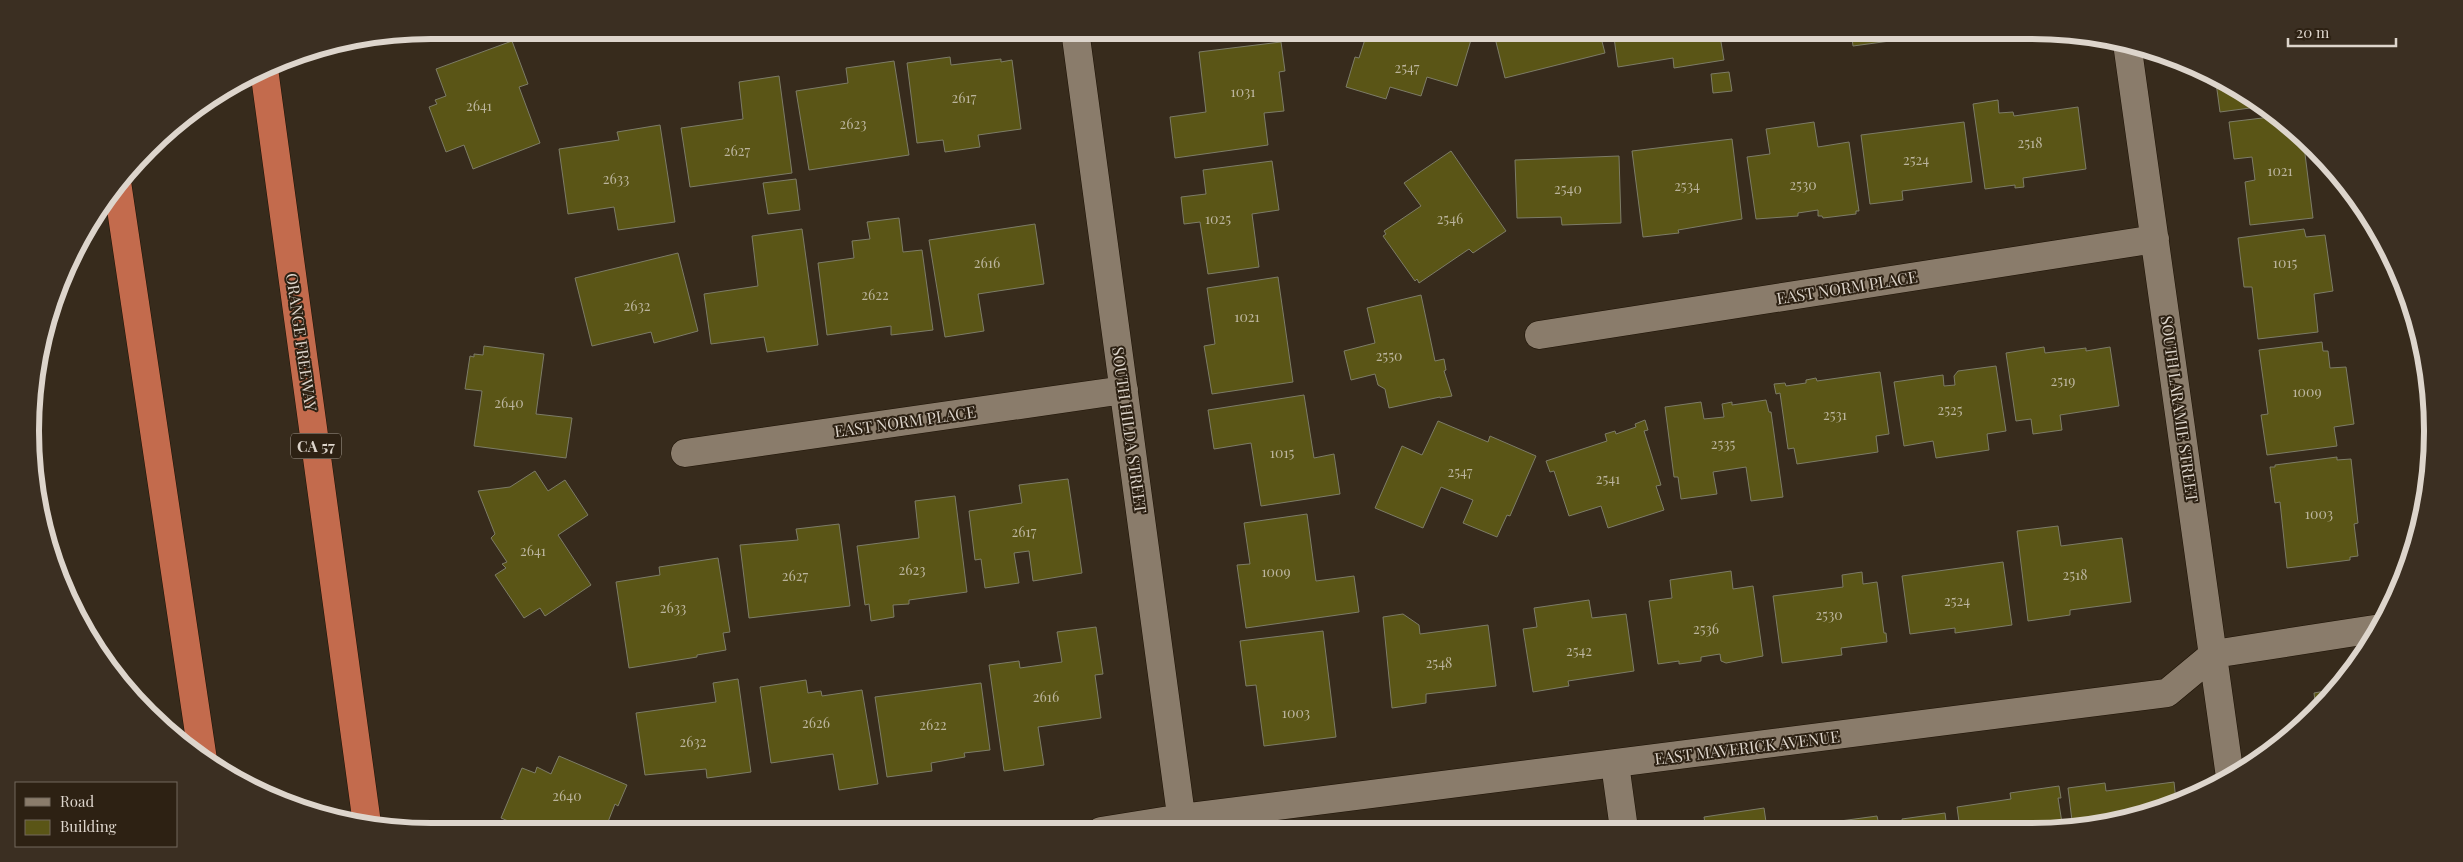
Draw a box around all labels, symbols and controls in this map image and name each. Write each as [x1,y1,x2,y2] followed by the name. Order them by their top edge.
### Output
[2288,15,2396,47] scale bar
[2296,22,2330,42] text: 20 m
[1395,58,1420,77] house number: 2547
[1230,82,1256,101] house number: 1031
[952,88,977,107] house number: 2617
[466,96,492,115] house number: 2641
[840,114,866,133] house number: 2623
[2018,133,2042,152] house number: 2518
[724,141,750,160] house number: 2627
[1903,150,1929,169] house number: 2524
[2267,161,2293,180] house number: 1021
[603,169,629,188] house number: 2633
[1789,175,1817,194] house number: 2530
[1674,176,1700,195] house number: 2534
[1554,179,1582,198] house number: 2540
[1205,209,1231,228] house number: 1025
[1437,209,1463,228] house number: 2546
[974,253,1000,272] house number: 2616
[2273,253,2297,272] house number: 1015
[1775,265,1919,309] street label: EAST NORM PLACE
[282,272,322,413] street label: ORANGE FREEWAY
[861,285,889,304] house number: 2622
[624,296,651,315] house number: 2632
[1234,307,1260,326] house number: 1021
[2157,314,2203,504] street label: SOUTH LARAMIE STREET
[1108,345,1152,515] street label: SOUTH HILDA STREET
[1376,346,1402,365] house number: 2550
[2051,371,2075,390] house number: 2519
[2292,382,2322,401] house number: 1009
[494,393,524,412] house number: 2640
[1937,400,1963,419] house number: 2525
[833,401,977,441] street label: EAST NORM PLACE
[1823,405,1847,424] house number: 2531
[291,434,341,458] road number: CA 57
[1711,434,1736,453] house number: 2535
[1270,443,1294,462] house number: 1015
[1448,462,1473,481] house number: 2547
[1596,469,1620,488] house number: 2541
[2305,504,2333,523] house number: 1003
[1012,522,1037,541] house number: 2617
[520,541,546,560] house number: 2641
[899,560,925,579] house number: 2623
[1261,562,1291,581] house number: 1009
[2063,565,2087,584] house number: 2518
[782,566,808,585] house number: 2627
[1944,591,1970,610] house number: 2524
[660,598,686,617] house number: 2633
[1815,605,1843,624] house number: 2530
[1693,619,1719,638] house number: 2536
[1566,641,1592,660] house number: 2542
[1426,653,1452,672] house number: 2548
[1033,687,1059,706] house number: 2616
[1282,703,1310,722] house number: 1003
[802,713,830,732] house number: 2626
[919,715,947,734] house number: 2622
[1653,725,1841,769] street label: EAST MAVERICK AVENUE
[680,732,707,751] house number: 2632
[15,782,178,847] legend
[552,786,582,805] house number: 2640
[60,791,94,811] text: Road
[60,816,117,836] text: Building

